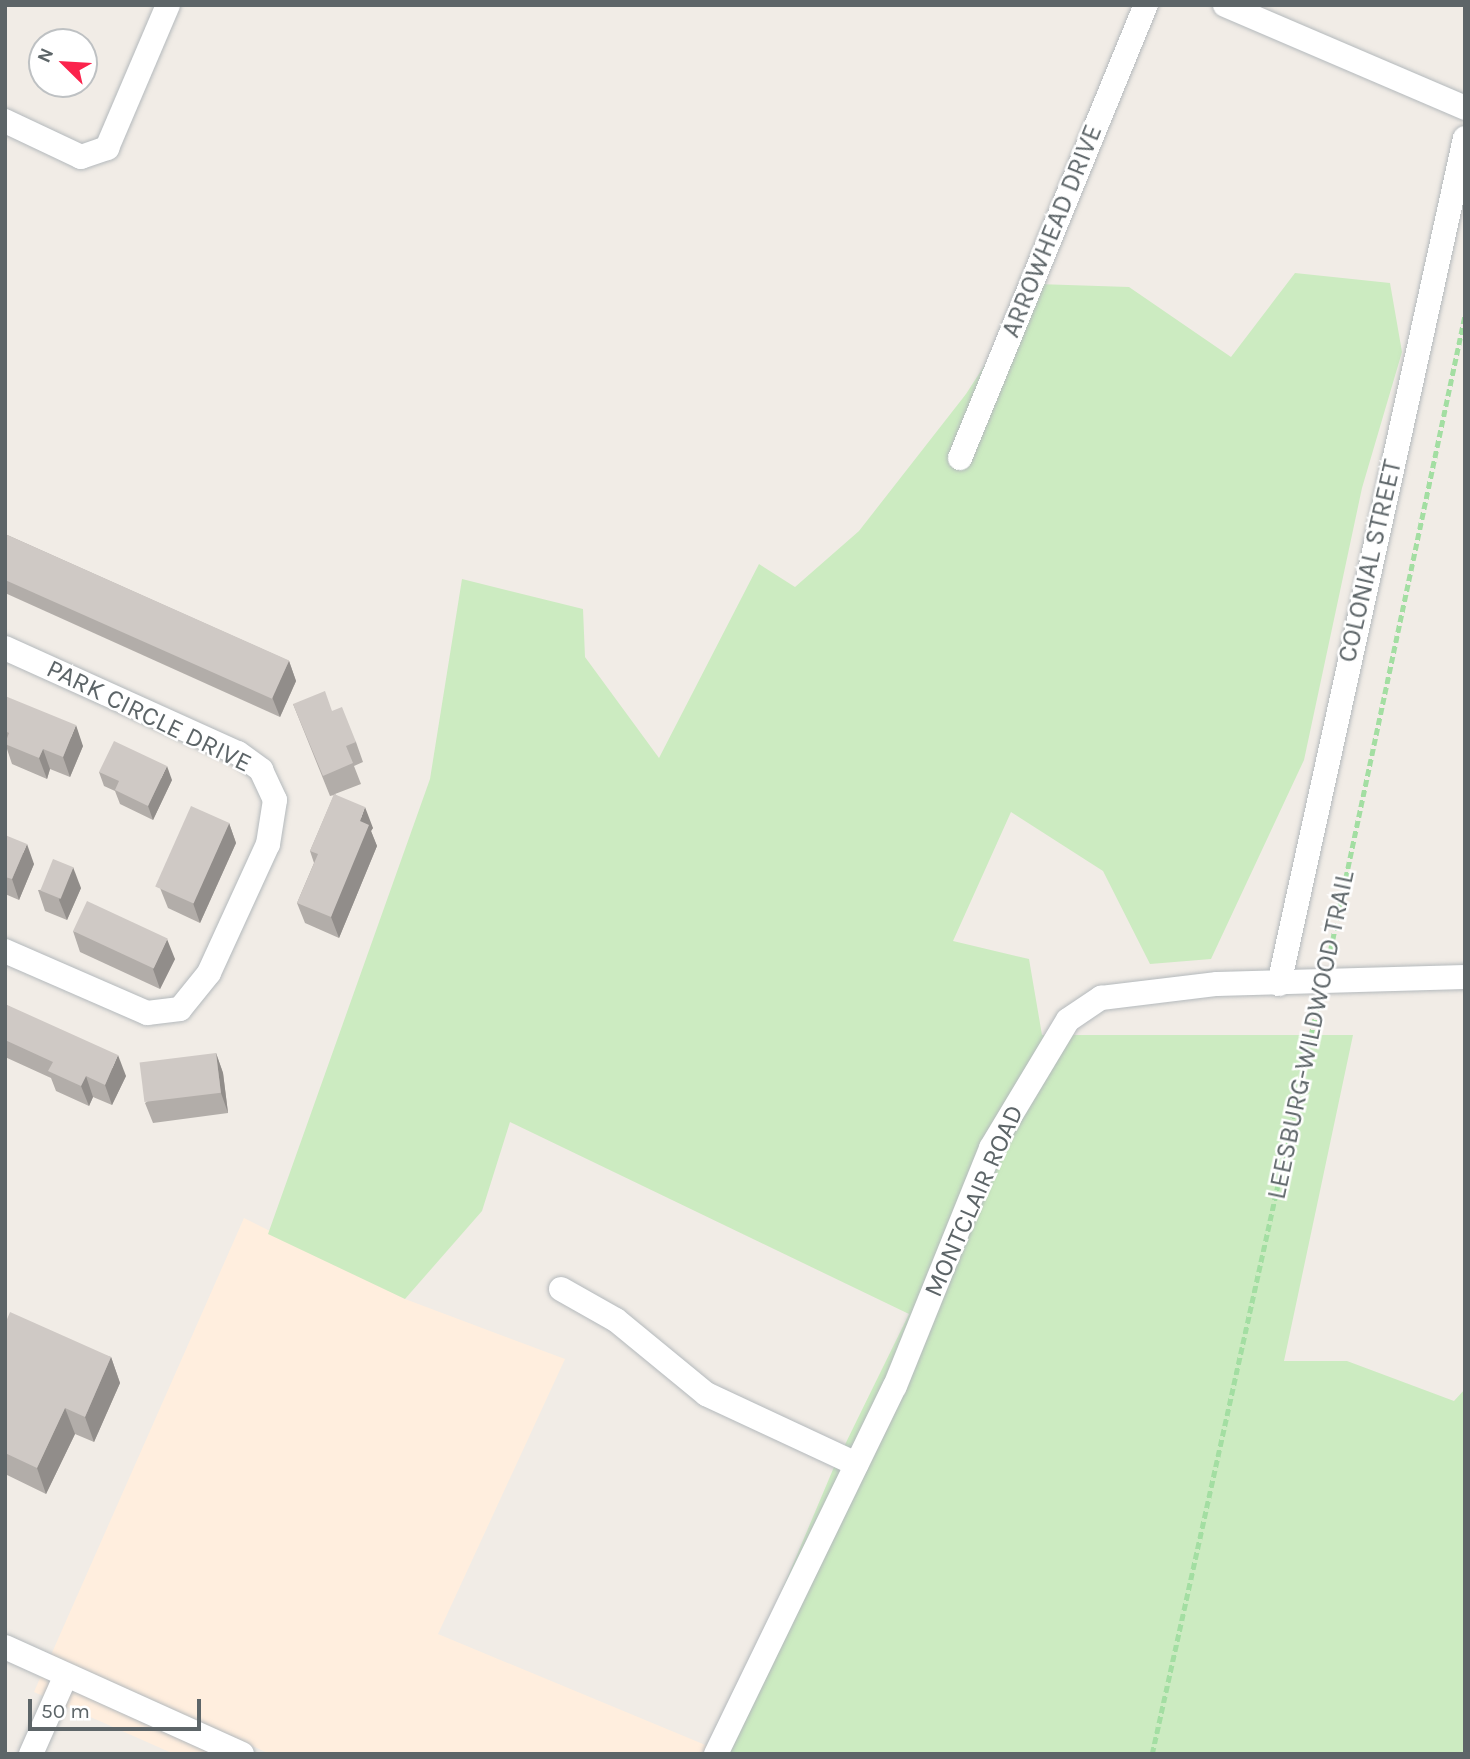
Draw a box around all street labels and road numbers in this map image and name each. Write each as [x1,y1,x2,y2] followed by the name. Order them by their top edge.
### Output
[995,120,1109,342] street label: ARROWHEAD DRIVE
[1332,457,1408,665] street label: COLONIAL STREET
[42,653,256,779] street label: PARK CIRCLE DRIVE
[1261,868,1361,1202] street label: LEESBURG-WILDWOOD TRAIL
[918,1100,1030,1302] street label: MONTCLAIR ROAD

